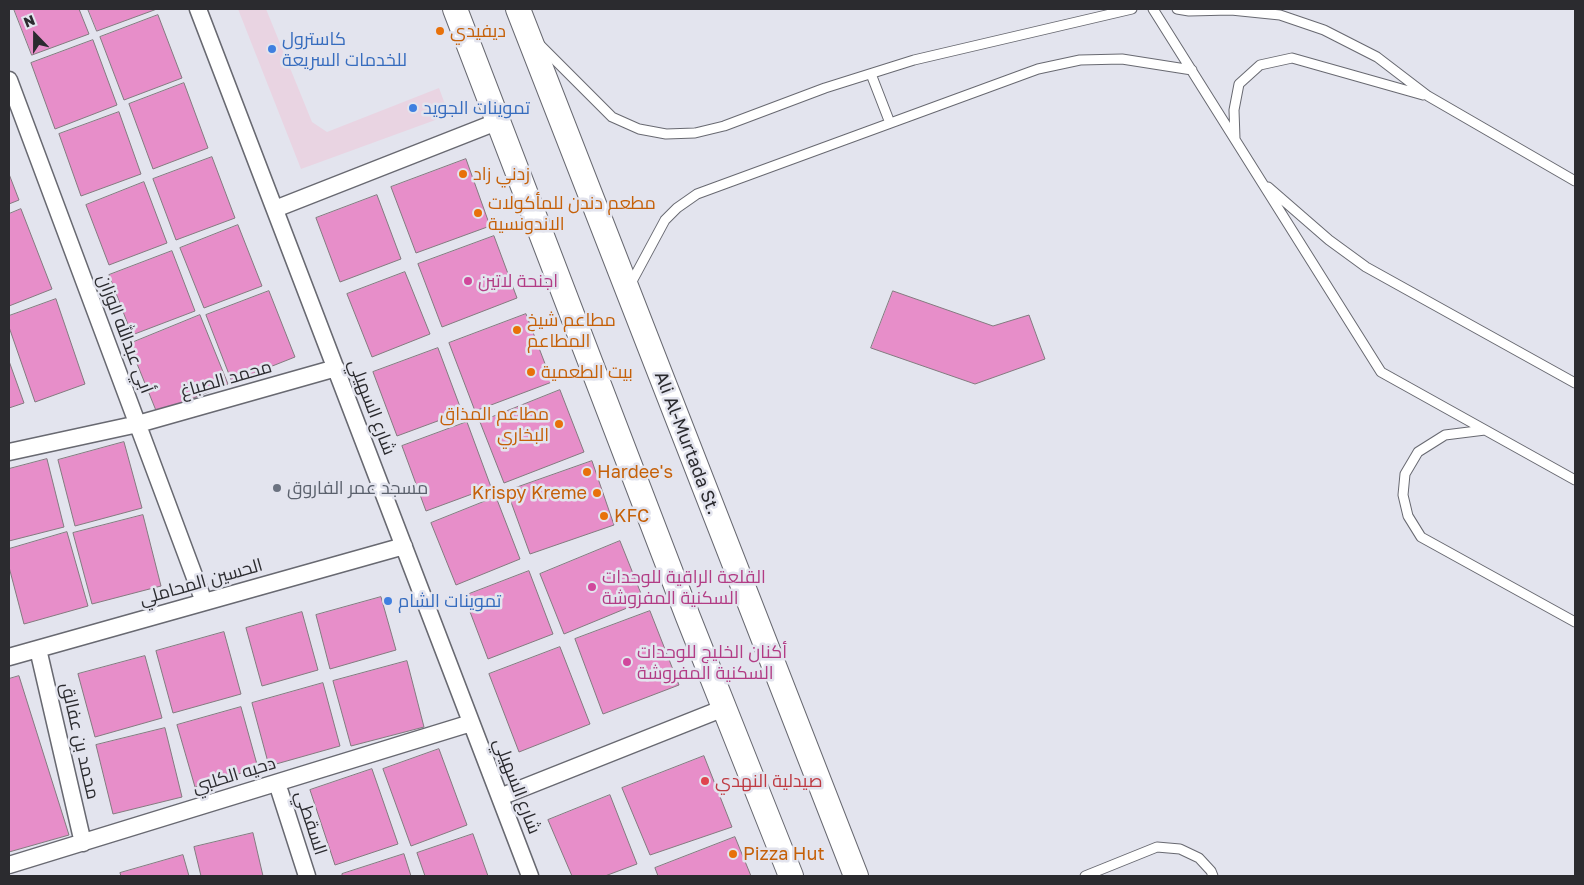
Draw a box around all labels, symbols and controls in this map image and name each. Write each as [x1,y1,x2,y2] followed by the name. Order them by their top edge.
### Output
[10,10,60,60] north arrow
[21,11,37,31] text: N
[450,20,506,42] place label: ديفيدي
[434,25,446,37] marker: ديفيدي
[282,28,407,70] place label: كاسترول للخدمات السريعة
[266,43,278,55] marker: كاسترول للخدمات السريعة
[423,97,530,119] place label: تموينات الجويد
[407,102,419,114] marker: تموينات الجويد
[473,163,530,185] place label: زدني زاد
[457,168,469,180] marker: زدني زاد
[488,192,656,234] place label: مطعم دندن للمأكولات الاندونسية
[472,207,484,219] marker: مطعم دندن للمأكولات الاندونسية
[478,270,558,292] place label: اجنحة لاتين
[92,271,158,397] street label: أبي عبدالله الوزان
[462,275,474,287] marker: اجنحة لاتين
[527,309,616,352] place label: مطاعم شيخ المطاعم
[511,324,523,336] marker: مطاعم شيخ المطاعم
[178,356,274,402] street label: محمد الصباغ
[344,356,400,458] street label: شارع السهيلي
[541,361,633,383] place label: بيت الطعمية
[525,366,537,378] marker: بيت الطعمية
[650,368,724,518] street label: Ali Al-Murtada St.
[440,403,549,446] place label: مطاعم المذاق البخاري
[553,418,565,430] marker: مطاعم المذاق البخاري
[597,461,673,483] place label: Hardee's
[581,466,593,478] marker: Hardee's
[287,477,428,499] place label: مسجد عمر الفاروق
[271,482,283,494] marker: مسجد عمر الفاروق
[472,482,587,504] place label: Krispy Kreme
[591,487,603,499] marker: Krispy Kreme
[614,505,649,527] place label: KFC
[598,510,610,522] marker: KFC
[137,554,265,610] street label: الحسين المحاملي
[602,566,766,608] place label: القلعة الراقية للوحدات السكنية المفروشة
[586,581,598,593] marker: القلعة الراقية للوحدات السكنية المفروشة
[398,590,501,612] place label: تموينات الشام
[382,595,394,607] marker: تموينات الشام
[637,641,787,684] place label: أكنان الخليج للوحدات السكنية المفروشة
[621,656,633,668] marker: أكنان الخليج للوحدات السكنية المفروشة
[56,681,104,801] street label: محمد بن عفالق
[489,735,545,837] street label: شارع السهيلي
[190,752,278,798] street label: دحيه الكلبي
[715,770,823,792] place label: صيدلية النهدي
[699,775,711,787] marker: صيدلية النهدي
[291,788,331,858] street label: السقطي
[743,843,825,865] place label: Pizza Hut
[727,848,739,860] marker: Pizza Hut

